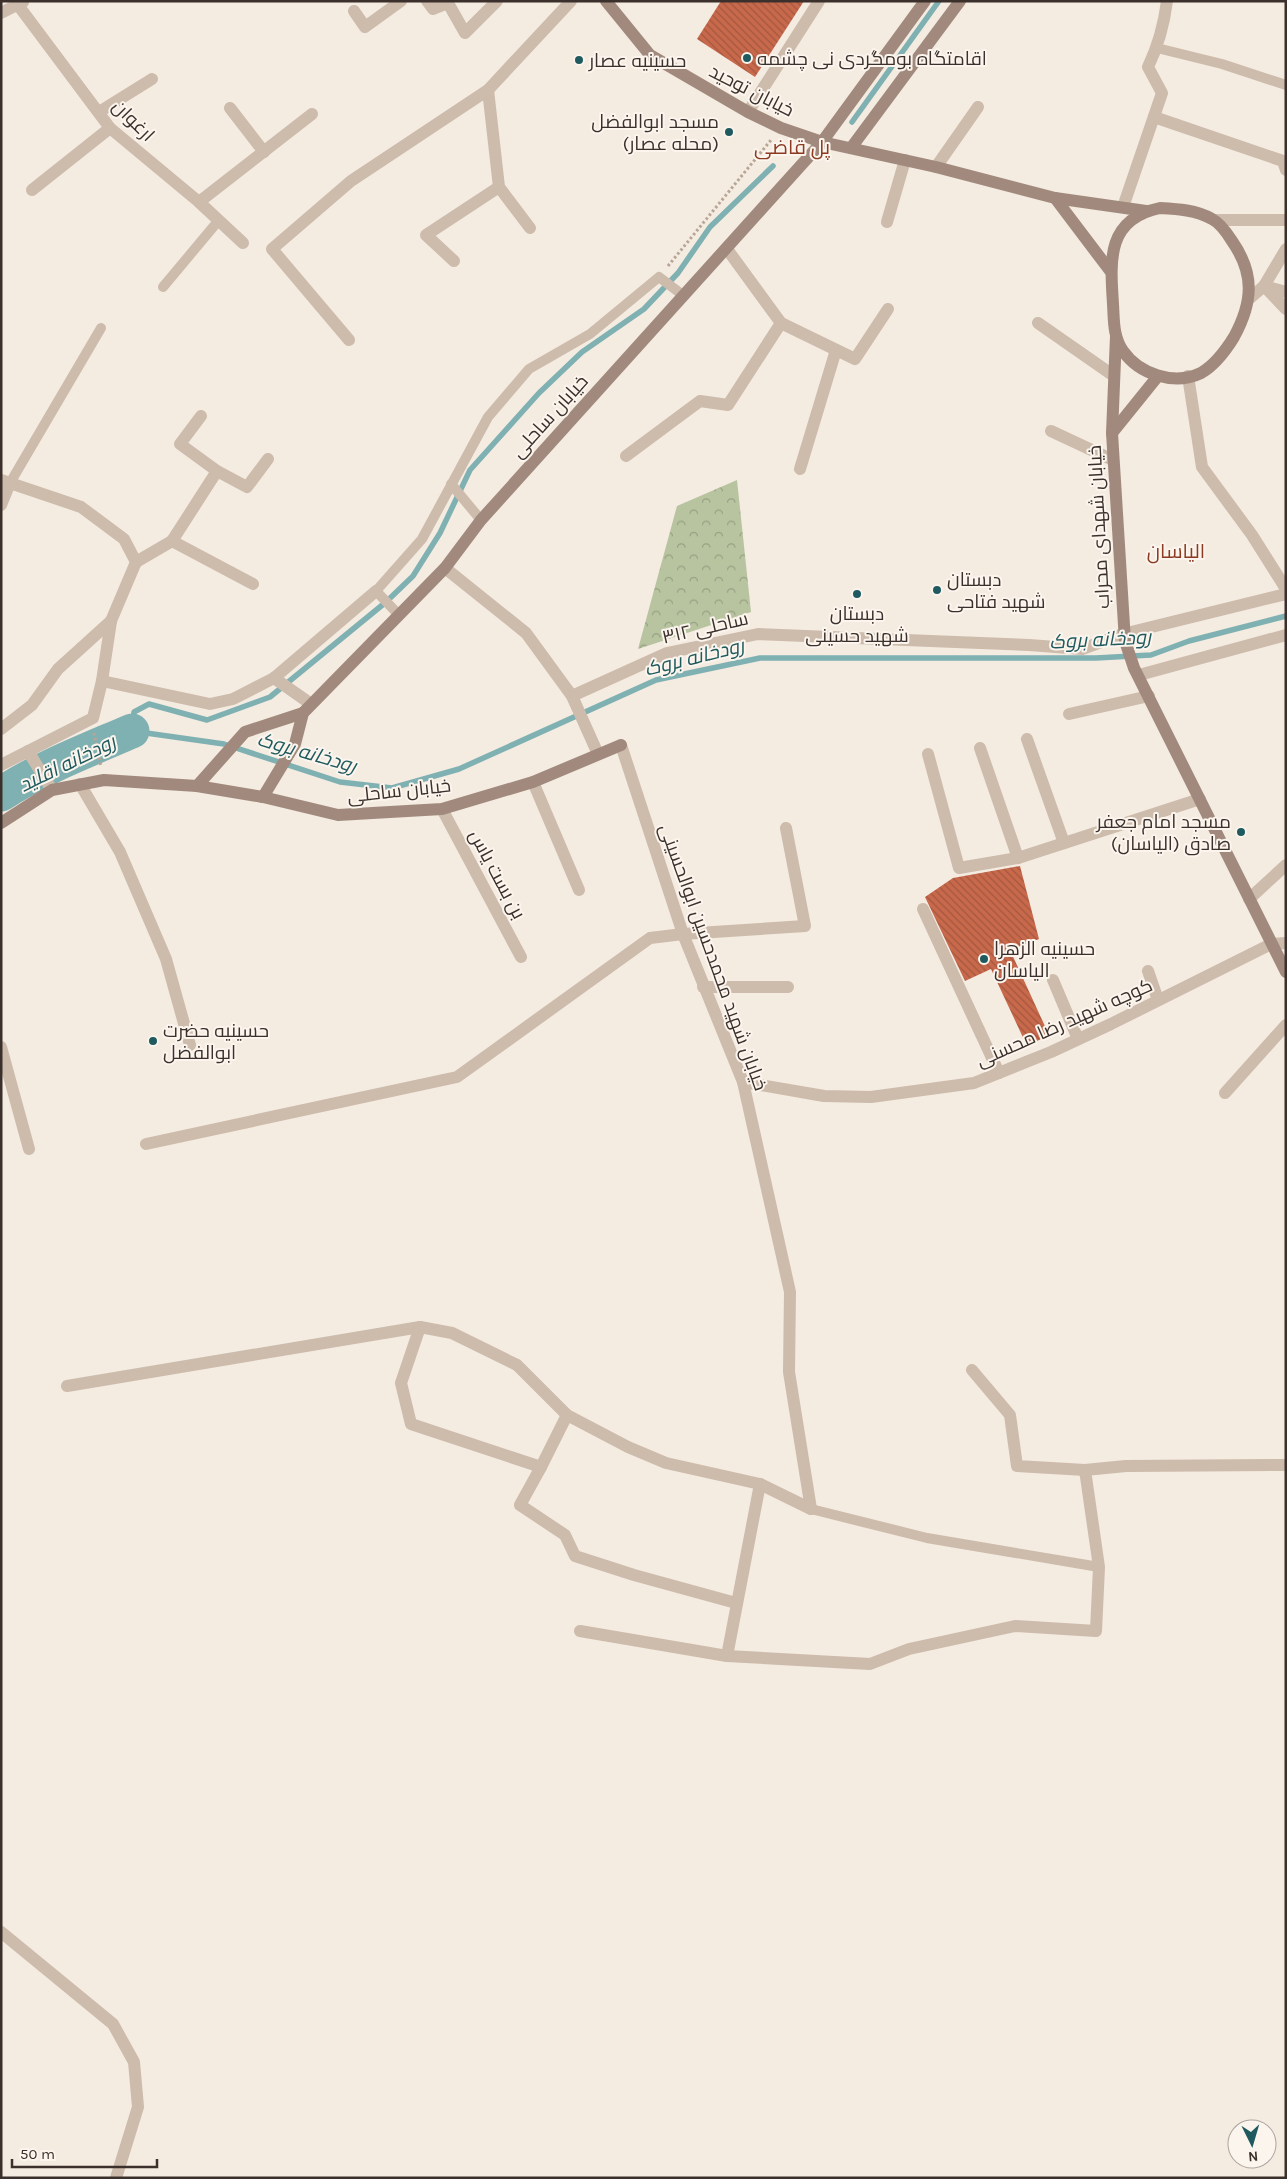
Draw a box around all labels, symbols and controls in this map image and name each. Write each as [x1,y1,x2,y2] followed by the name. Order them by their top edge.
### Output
[757,48,987,71] place label: اقامتگاه بومگردی نی چشمه
[588,50,686,72] place label: حسینیه عصار
[741,52,753,64] marker: اقامتگاه بومگردی نی چشمه
[573,54,585,66] marker: حسینیه عصار
[706,60,797,122] street label: خیابان توحید
[108,95,159,146] street label: ارغوان
[591,111,719,155] place label: مسجد ابوالفضل (محله عصار)
[723,126,735,138] marker: مسجد ابوالفضل (محله عصار)
[754,136,831,160] district label: پل قاضی
[507,371,593,463] street label: خیابان ساحلی
[1084,444,1114,609] street label: خیابان شهدای محراب
[1147,540,1205,564] district label: الیاسان
[947,569,1046,613] place label: دبستان شهید فتاحی
[931,584,943,596] marker: دبستان شهید فتاحی
[851,588,863,600] marker: دبستان شهید حسینی
[805,603,909,647] place label: دبستان شهید حسینی
[660,607,750,649] street label: ساحلی ۳۱۲
[1049,625,1153,654] water label: رودخانه بروک
[642,634,748,681] water label: رودخانه بروک
[255,727,361,778] water label: رودخانه بروک
[15,730,121,797] water label: رودخانه اقلید
[346,775,452,807] street label: خیابان ساحلی
[1096,811,1231,856] place label: مسجد امام جعفر صادق (الیاسان)
[654,821,772,1094] street label: خیابان شهید محمدحسین ابوالحسینی
[464,826,530,923] street label: بن بست یاس
[1235,826,1247,838] marker: مسجد امام جعفر صادق (الیاسان)
[994,938,1095,982] place label: حسینیه الزهرا الیاسان
[978,953,990,965] marker: حسینیه الزهرا الیاسان
[973,974,1156,1073] street label: کوچه شهید رضا محسنی
[163,1020,269,1064] place label: حسینیه حضرت ابوالفضل
[147,1035,159,1047] marker: حسینیه حضرت ابوالفضل
[1227,2119,1277,2169] north arrow
[12,2136,158,2168] scale bar
[20,2145,55,2163] text: 50 m
[1247,2148,1259,2165] text: N

